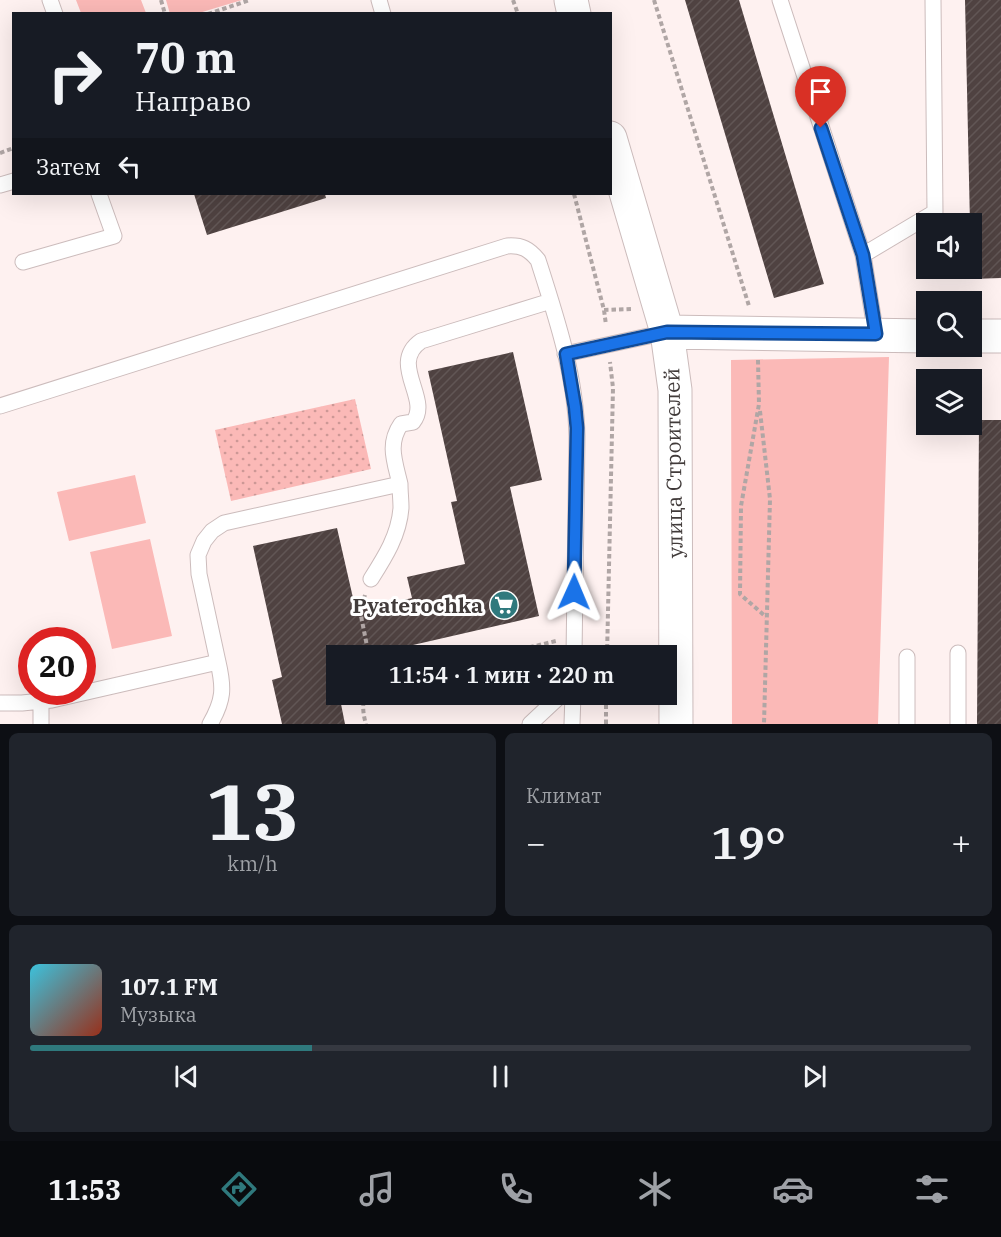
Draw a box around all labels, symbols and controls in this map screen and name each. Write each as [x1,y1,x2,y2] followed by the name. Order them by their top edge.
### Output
[135,30,236,85] text: 70 m
[36,36,114,114] icon: right
[795,66,846,128] pin
[804,75,837,108] icon: arrive
[135,83,251,118] text: Направо
[113,150,146,183] icon: left
[36,152,101,181] text: Затем
[916,213,982,435] map controls
[916,213,982,279] button: sound
[916,291,982,357] button: search
[657,368,689,558] street label: улица Строителей
[916,369,982,435] button: layers
[542,560,606,624] position arrow
[488,589,520,621] supermarket icon: Pyaterochka
[352,591,483,619] place label: Pyaterochka
[18,627,96,705] speed limit sign: 20
[389,660,614,689] text: 11:54 · 1 мин · 220 m
[206,760,299,861] text: 13
[526,782,602,809] text: Климат
[711,813,786,871] text: 19°
[526,821,546,864] text: −
[951,821,971,864] text: +
[227,850,278,877] text: km/h
[120,972,218,1001] text: 107.1 FM
[120,1001,197,1028] text: Музыка
[170,1060,203,1093] icon: previous
[484,1060,517,1093] icon: pause
[798,1060,831,1093] icon: next
[218,1168,260,1210] icon: directions
[356,1168,398,1210] icon: music
[495,1168,537,1210] icon: phone
[634,1168,676,1210] icon: climate
[772,1168,814,1210] icon: car
[911,1168,953,1210] icon: filters
[48,1172,121,1207] text: 11:53

